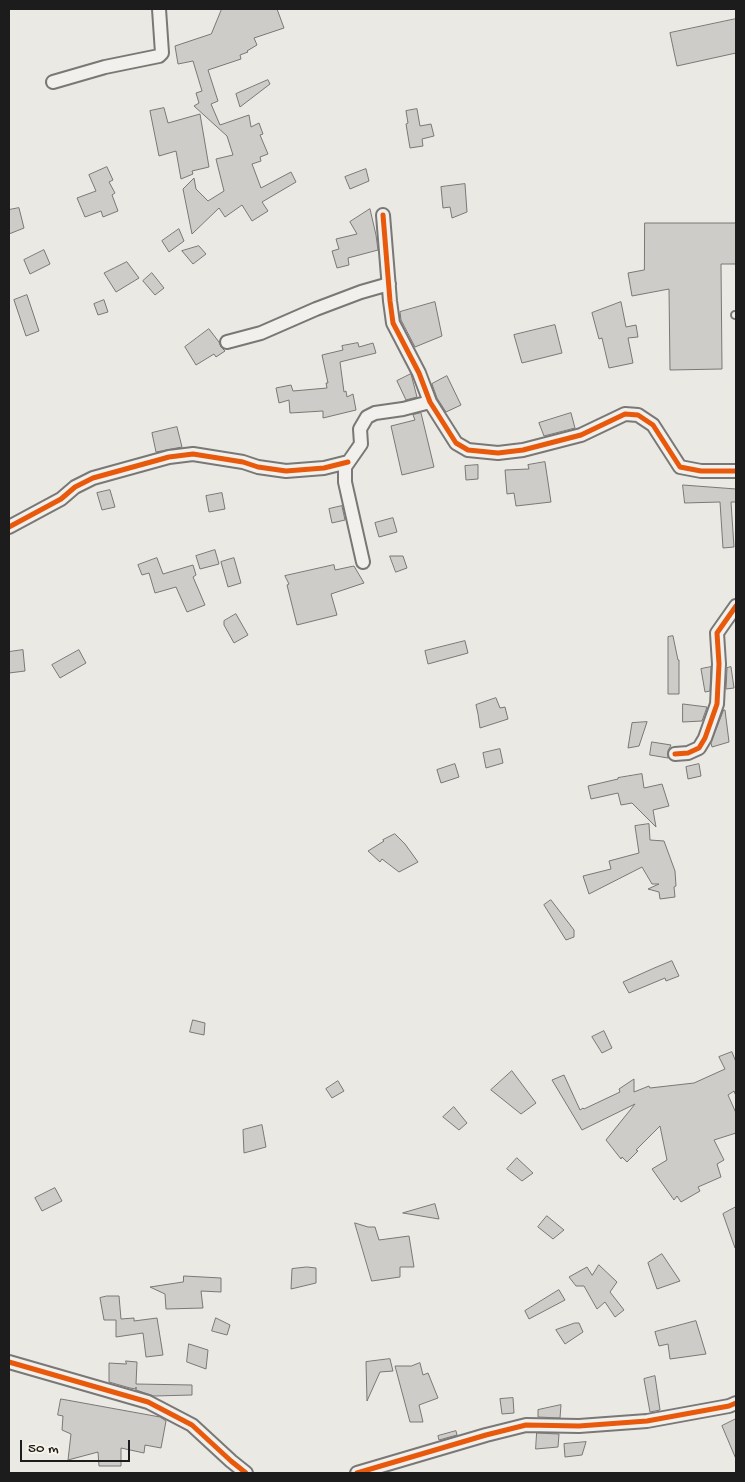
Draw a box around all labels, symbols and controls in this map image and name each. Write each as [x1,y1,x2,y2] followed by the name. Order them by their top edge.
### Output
[22,1430,132,1462] scale bar
[28,1440,59,1458] text: 50 m

